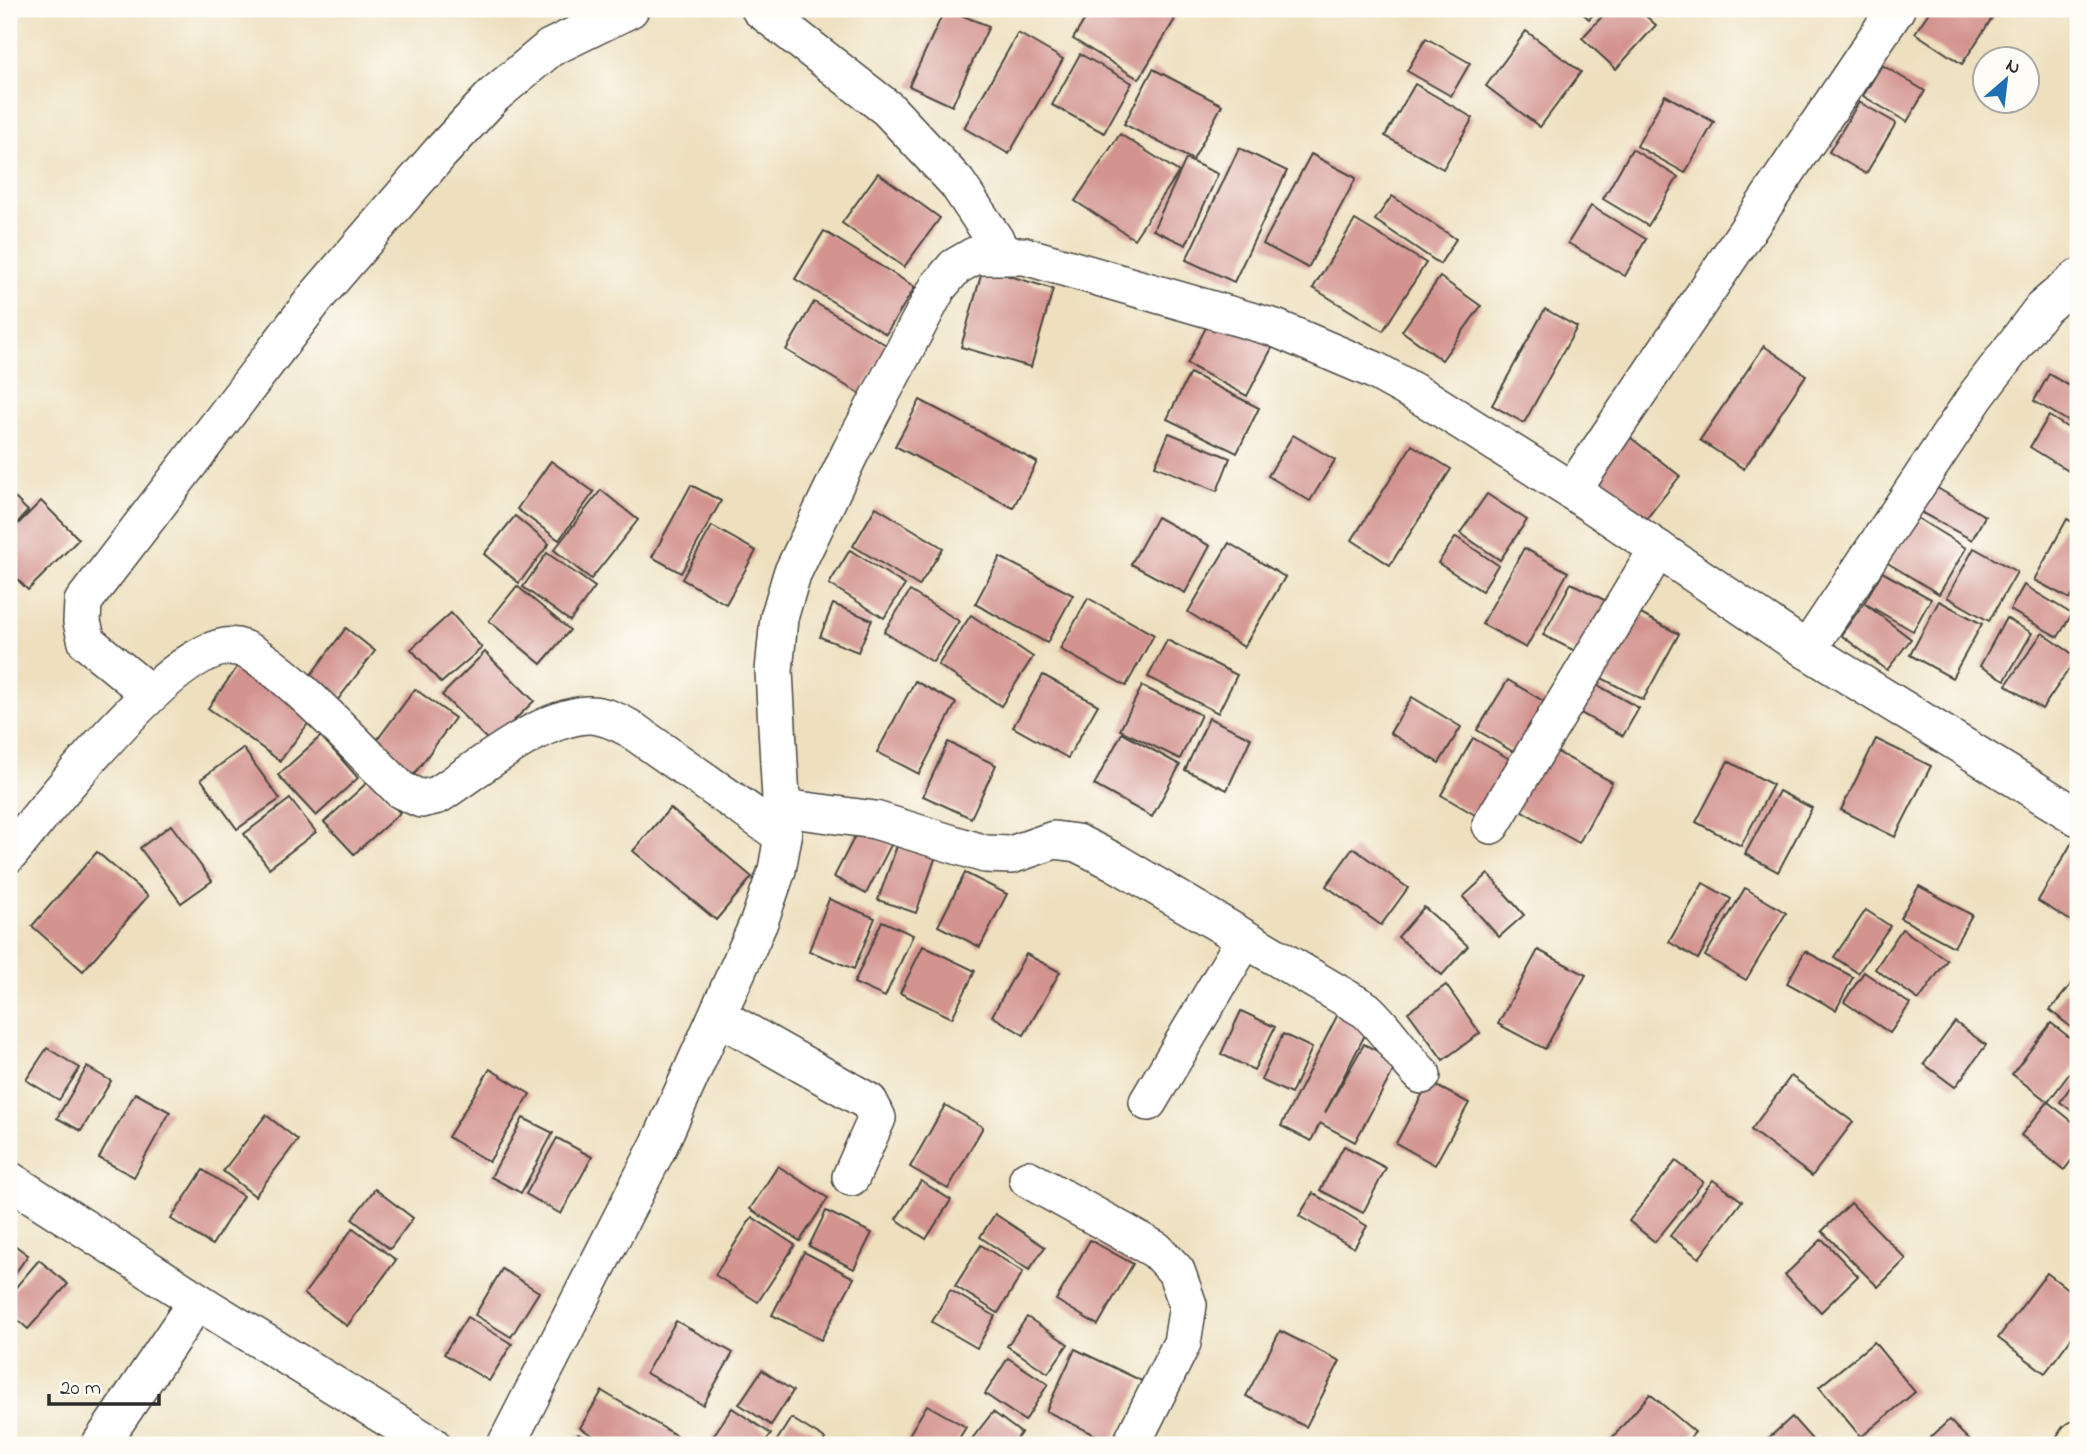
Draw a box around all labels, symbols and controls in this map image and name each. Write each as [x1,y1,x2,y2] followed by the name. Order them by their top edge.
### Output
[1972,46,2042,116] north arrow
[2001,52,2025,82] text: N
[49,1363,159,1407] scale bar
[60,1374,101,1404] text: 20 m

